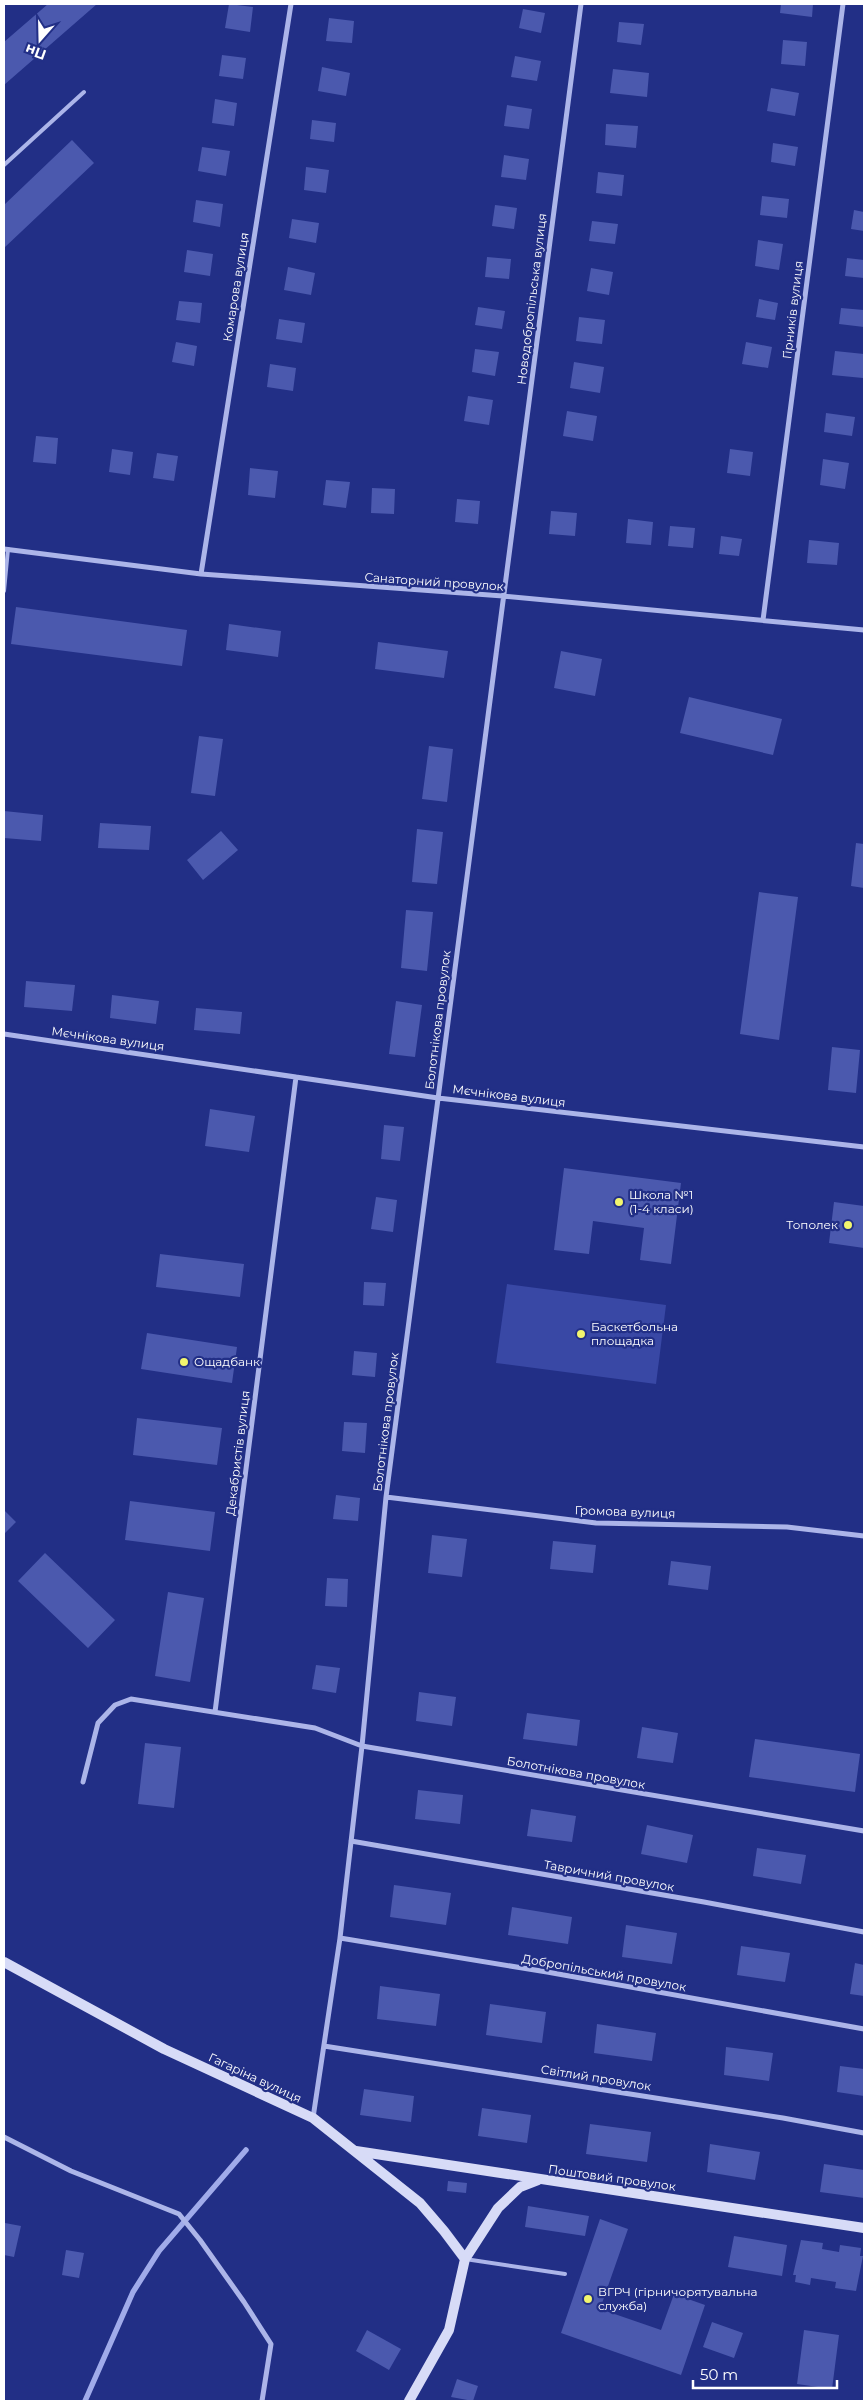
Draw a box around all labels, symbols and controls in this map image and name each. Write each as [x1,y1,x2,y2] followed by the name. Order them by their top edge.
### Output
[15,15,65,65] north arrow
[23,40,49,64] text: Пн
[514,212,549,386] street label: Новодобропільська вулиця
[219,231,252,343] street label: Комарова вулиця
[779,260,806,360] street label: Гірників вулиця
[364,569,504,594] street label: Санаторний провулок
[422,950,453,1090] street label: Болотнікова провулок
[51,1023,165,1054] street label: Мєчнікова вулиця
[452,1081,566,1110] street label: Мєчнікова вулиця
[629,1187,694,1216] place label: Школа №1 (1-4 класи)
[613,1196,625,1208] marker: Школа №1 (1-4 класи)
[786,1217,838,1232] place label: Тополек
[842,1219,854,1231] marker: Тополек
[591,1319,678,1348] place label: Баскетбольна площадка
[575,1328,587,1340] marker: Баскетбольна площадка
[370,1352,401,1492] street label: Болотнікова провулок
[194,1354,260,1369] place label: Ощадбанк
[178,1356,190,1368] marker: Ощадбанк
[222,1389,253,1516] street label: Декабристів вулиця
[574,1502,676,1521] street label: Громова вулиця
[506,1753,646,1792] street label: Болотнікова провулок
[543,1857,676,1894] street label: Тавричний провулок
[521,1951,687,1994] street label: Добропільський провулок
[206,2049,304,2106] street label: Гагаріна вулиця
[540,2061,652,2094] street label: Світлий провулок
[547,2161,677,2194] street label: Поштовий провулок
[598,2284,758,2313] place label: ВГРЧ (гірничорятувальна служба)
[582,2293,594,2305] marker: ВГРЧ (гірничорятувальна служба)
[693,2358,837,2390] scale bar
[700,2365,738,2384] text: 50 m

